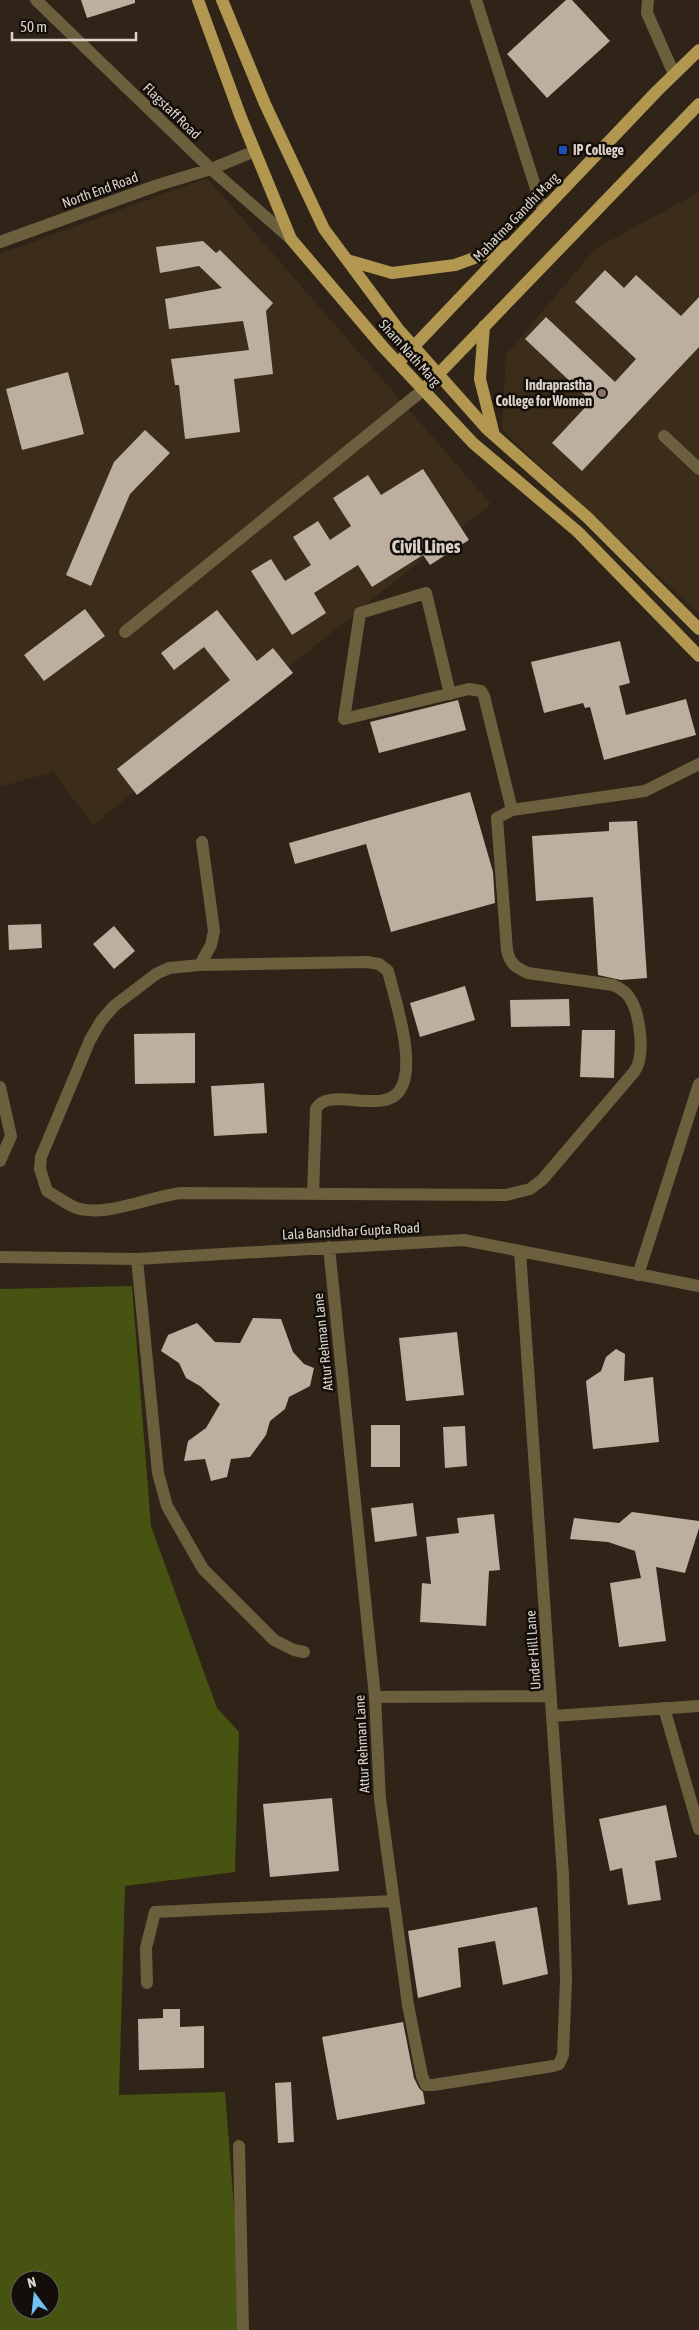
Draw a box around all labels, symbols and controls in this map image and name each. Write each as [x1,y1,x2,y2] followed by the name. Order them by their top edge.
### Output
[12,10,136,42] scale bar
[20,18,47,35] text: 50 m
[140,80,204,142] street label: Flagstaff Road
[573,142,624,158] place label: IP College
[557,144,569,156] marker: IP College
[60,169,140,211] street label: North End Road
[470,169,562,265] street label: Mahatma Gandhi Marg
[376,316,444,390] street label: Sham Nath Marg
[495,377,592,409] place label: Indraprastha College for Women
[596,387,608,399] marker: Indraprastha College for Women
[391,535,461,557] district label: Civil Lines
[282,1219,420,1243] street label: Lala Bansidhar Gupta Road
[310,1292,336,1392] street label: Attur Rehman Lane
[522,1610,544,1690] street label: Under Hill Lane
[351,1695,373,1793] street label: Attur Rehman Lane
[10,2270,60,2320] north arrow
[26,2274,38,2291] text: N

